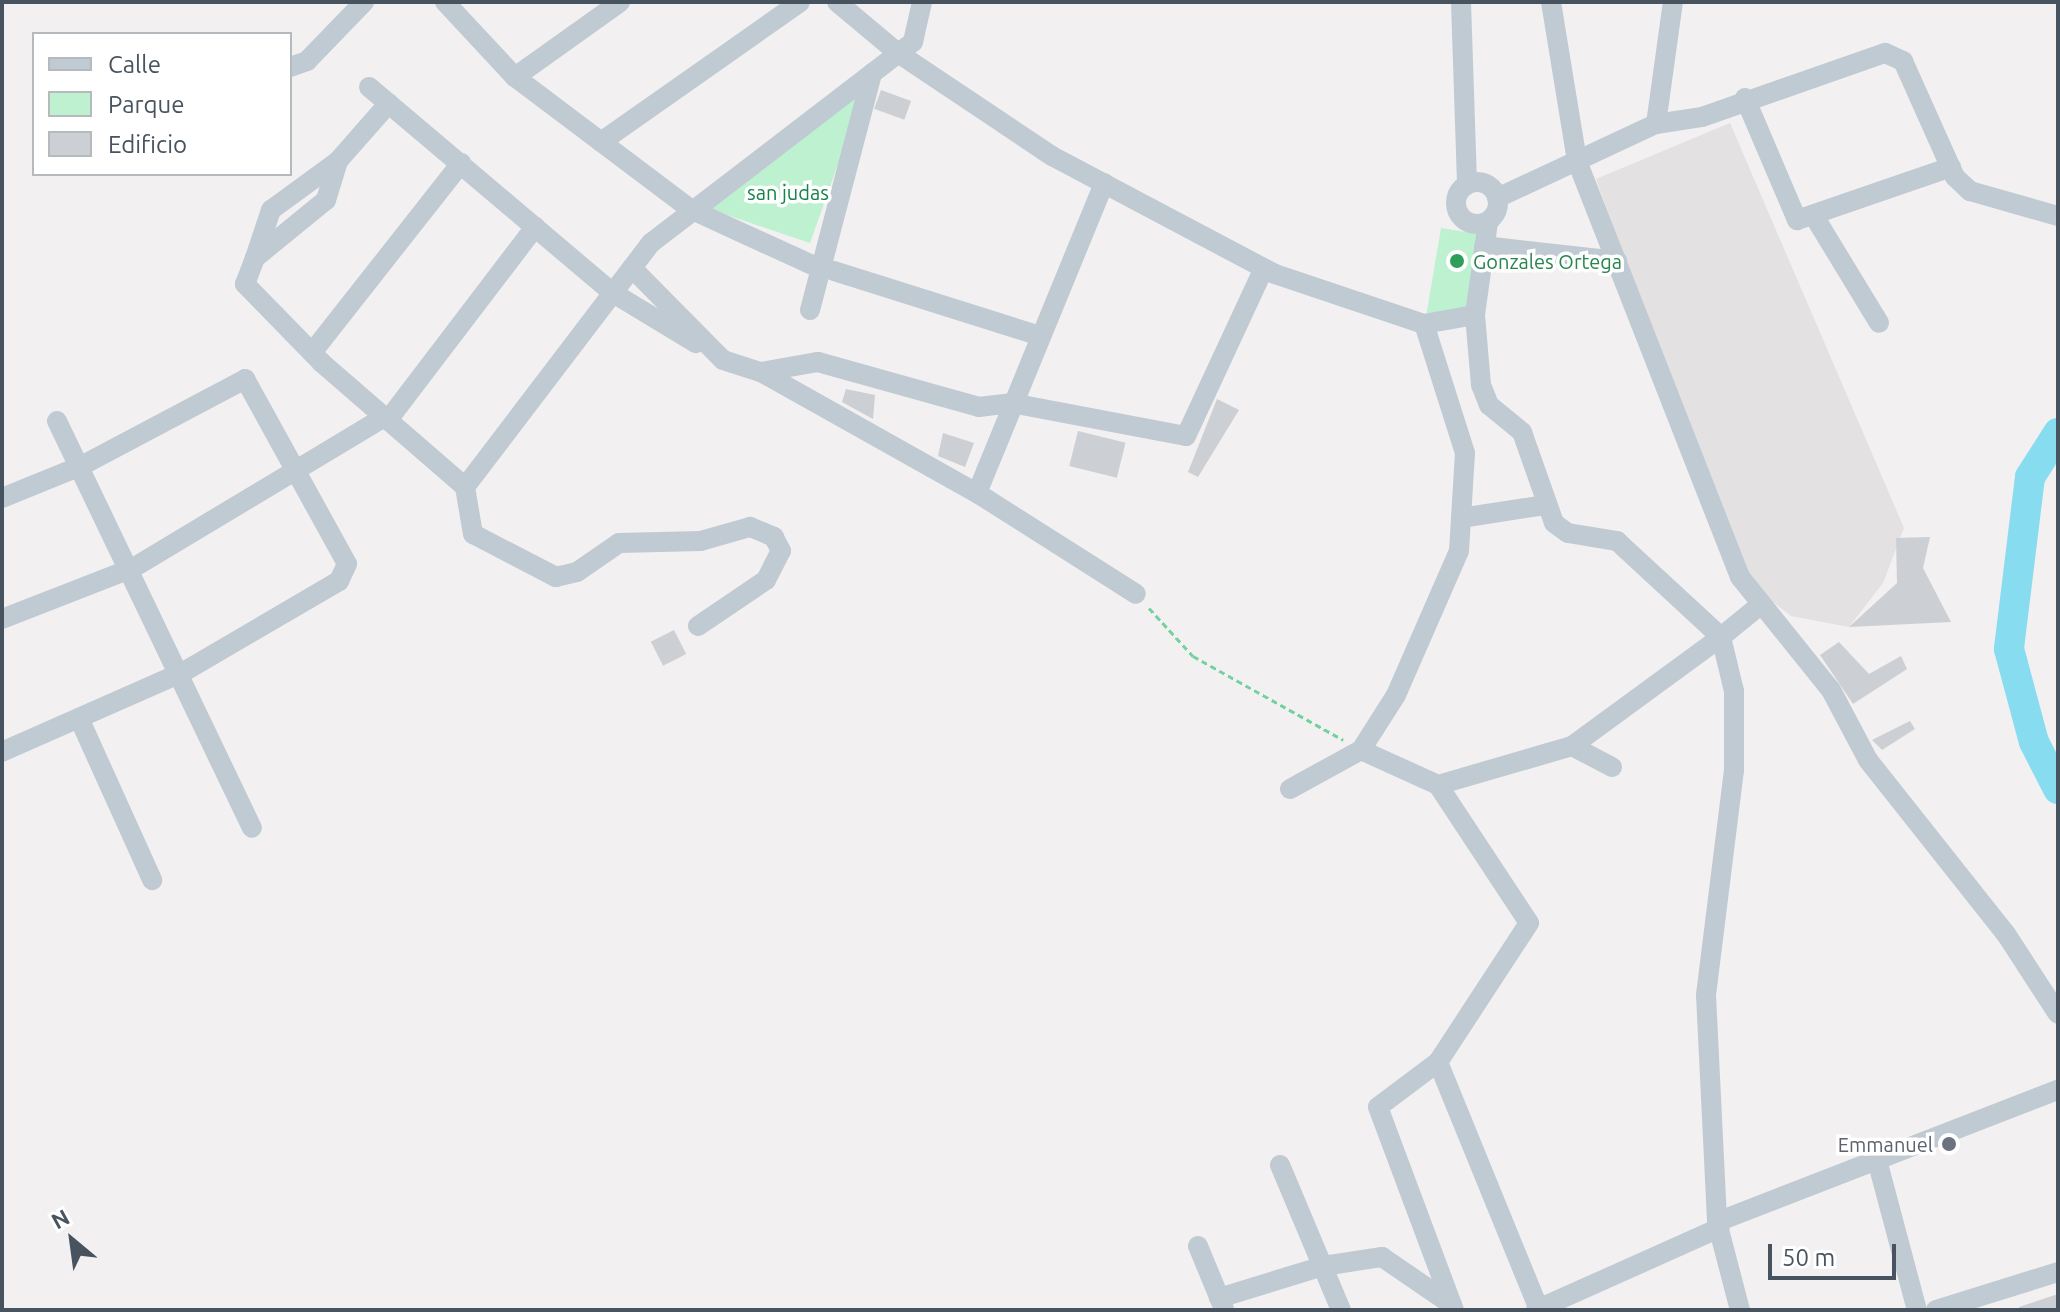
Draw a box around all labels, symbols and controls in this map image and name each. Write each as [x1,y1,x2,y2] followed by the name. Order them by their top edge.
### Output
[32,32,292,176] legend
[108,51,161,78] text: Calle
[108,91,185,118] text: Parque
[108,131,187,158] text: Edificio
[747,180,829,204] park label: san judas
[1473,249,1622,273] place label: Gonzales Ortega
[1448,252,1466,270] marker: Gonzales Ortega
[1838,1132,1933,1156] place label: Emmanuel
[1940,1135,1958,1153] marker: Emmanuel
[32,1200,112,1280] north arrow
[47,1204,73,1233] text: N
[1772,1228,1900,1278] scale bar
[1782,1244,1835,1271] text: 50 m

